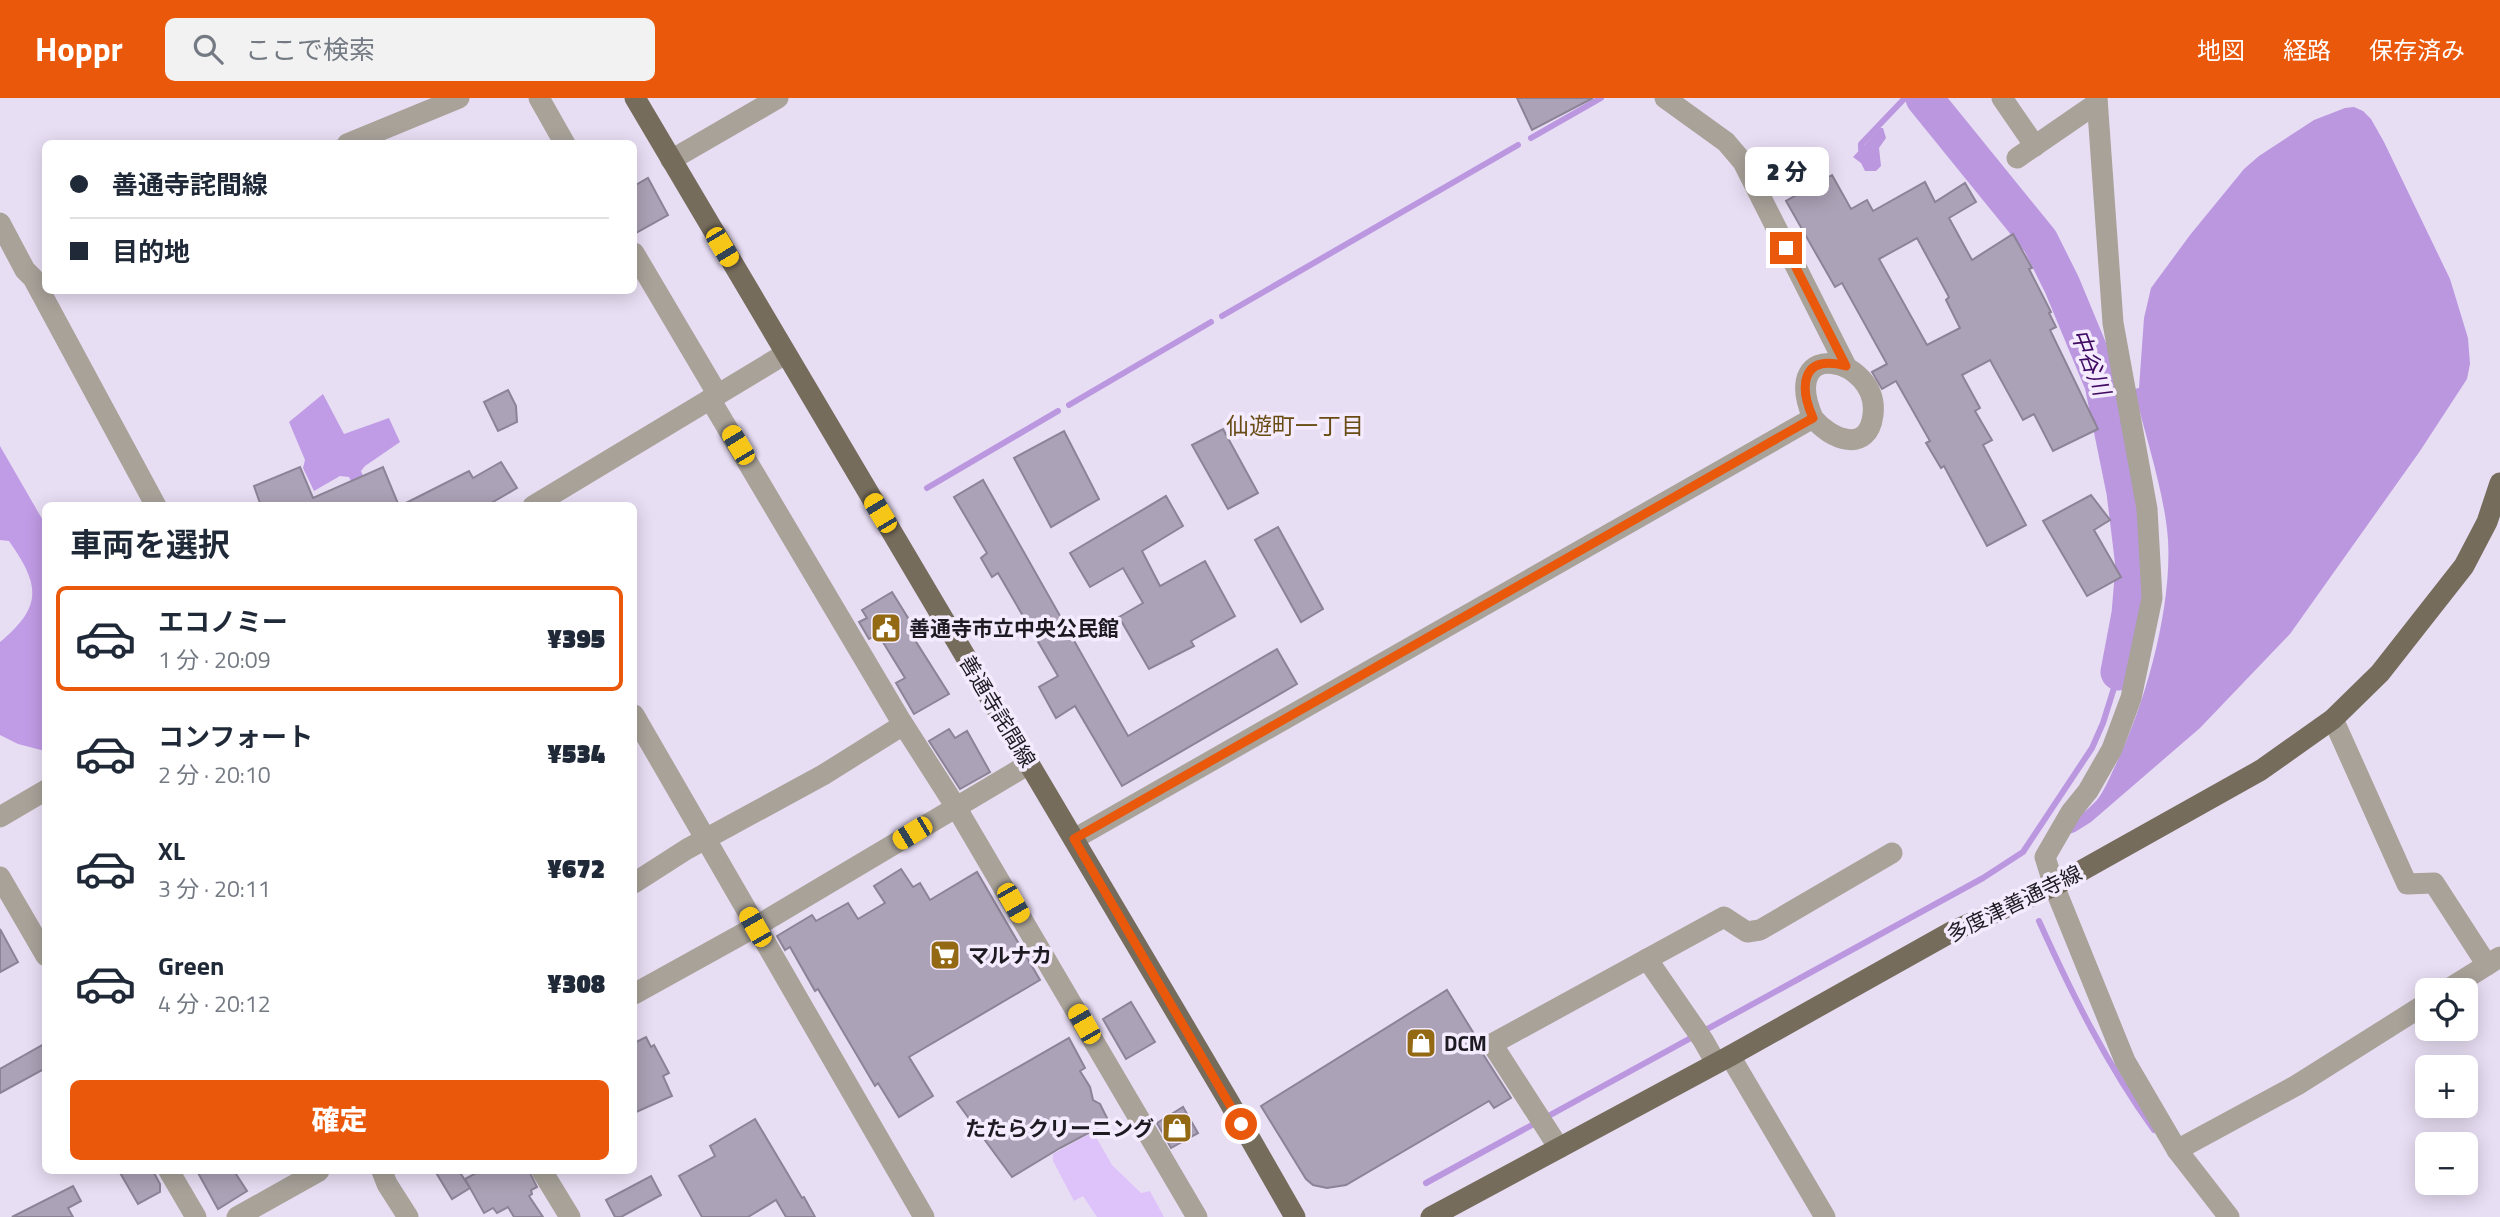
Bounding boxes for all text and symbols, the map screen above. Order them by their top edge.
search box [165,18,655,81]
text: Hoppr [35,24,123,74]
icon: search [189,30,227,68]
text: ここで検索 [245,30,375,69]
text: 地図 [2197,32,2245,68]
text: 経路 [2283,32,2331,68]
text: 保存済み [2369,32,2465,68]
callout: 2 分 [1744,146,1828,195]
text: 2 分 [1767,154,1807,189]
text: 善通寺詫間線 [112,165,268,204]
car [703,224,742,270]
text: 目的地 [112,232,190,271]
route end [1770,232,1802,264]
water label: 中谷川 [2062,324,2121,403]
district label: 仙遊町一丁目 [1226,408,1364,443]
car [719,422,758,468]
car [861,490,900,536]
text: 車両を選択 [70,520,230,568]
text: エコノミー [158,602,288,641]
icon: car [74,607,137,670]
public building icon: 善通寺市立中央公民館 [869,611,903,645]
place label: 善通寺市立中央公民館 [909,612,1119,644]
text: ¥395 [547,619,605,658]
text: 1 分 · 20:09 [158,642,271,677]
street label: 善通寺詫間線 [952,649,1044,773]
text: コンフォート [158,717,313,756]
icon: car [74,722,137,785]
text: ¥534 [547,734,605,773]
text: 2 分 · 20:10 [158,757,271,792]
car [889,813,936,853]
text: XL [158,831,185,870]
icon: car [74,837,137,900]
text: ¥672 [547,849,605,888]
street label: 多度津善通寺線 [1941,856,2087,950]
text: 3 分 · 20:11 [158,871,271,906]
car [994,880,1033,926]
car [736,904,775,950]
supermarket icon: マルナカ [928,938,962,972]
place label: マルナカ [968,939,1052,971]
text: Green [158,946,224,985]
icon: car [74,952,137,1015]
text: ¥308 [547,964,605,1003]
map controls [2415,978,2478,1195]
button: locate [2415,978,2478,1041]
text: 4 分 · 20:12 [158,986,271,1021]
car [1065,1001,1104,1047]
shop icon: DCM [1404,1026,1438,1060]
place label: DCM [1444,1027,1487,1059]
button: + [2415,1055,2478,1118]
button: 確定 [70,1080,609,1160]
route start [1225,1108,1257,1140]
shop icon: たたらクリーニング [1160,1111,1194,1145]
place label: たたらクリーニング [965,1112,1154,1144]
button: − [2415,1132,2478,1195]

